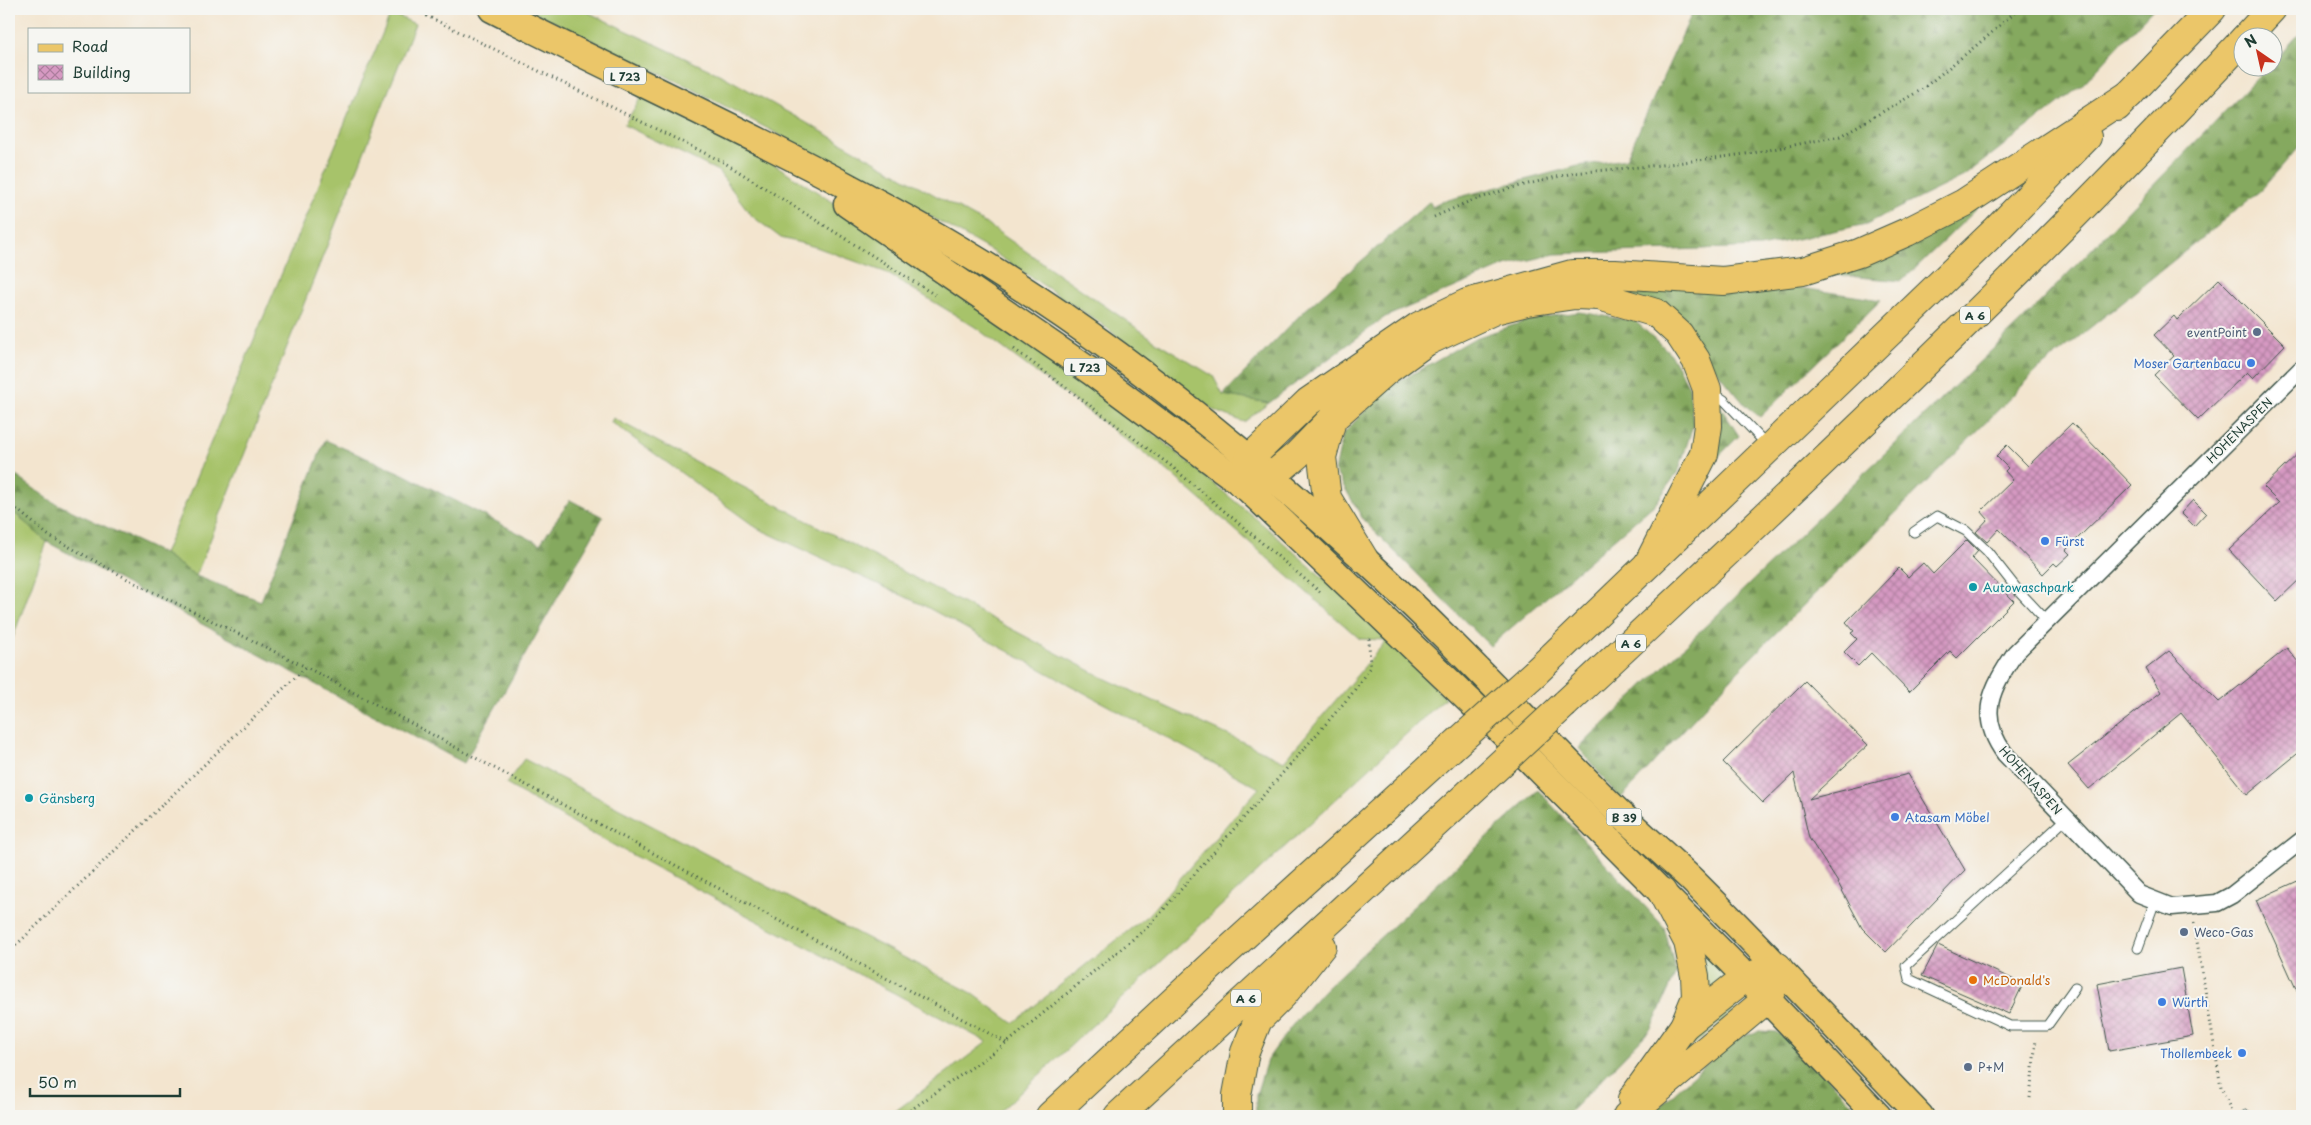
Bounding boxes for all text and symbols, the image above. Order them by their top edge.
legend [28,28,190,92]
north arrow [2234,28,2284,78]
text: N [2240,29,2261,53]
text: Road [72,34,108,57]
text: Building [72,60,131,83]
road number: L 723 [604,68,646,84]
road number: A 6 [1960,306,1990,324]
place label: eventPoint [2187,323,2247,341]
marker: eventPoint [2251,326,2263,338]
place label: Moser Gartenbacu [2134,354,2241,372]
marker: Moser Gartenbacu [2245,357,2257,369]
road number: L 723 [1064,358,1106,376]
street label: HOHENASPEN [2202,393,2276,467]
place label: Fürst [2055,532,2085,550]
marker: Fürst [2039,535,2051,547]
place label: Autowaschpark [1983,578,2074,596]
marker: Autowaschpark [1967,581,1979,593]
road number: A 6 [1616,634,1646,651]
street label: HOHENASPEN [1995,742,2067,818]
place label: Gänsberg [39,789,95,807]
marker: Gänsberg [23,792,35,804]
place label: Atasam Möbel [1905,808,1989,826]
road number: B 39 [1606,809,1642,826]
marker: Atasam Möbel [1889,811,1901,823]
place label: Weco-Gas [2194,923,2254,941]
marker: Weco-Gas [2178,926,2190,938]
place label: McDonald's [1983,971,2051,989]
marker: McDonald's [1967,974,1979,986]
road number: A 6 [1231,990,1261,1006]
place label: Würth [2172,993,2208,1011]
marker: Würth [2156,996,2168,1008]
place label: Thollembeek [2160,1044,2232,1062]
marker: Thollembeek [2236,1047,2248,1059]
place label: P+M [1978,1058,2004,1076]
marker: P+M [1962,1061,1974,1073]
scale bar [30,1065,180,1097]
text: 50 m [38,1070,77,1093]

